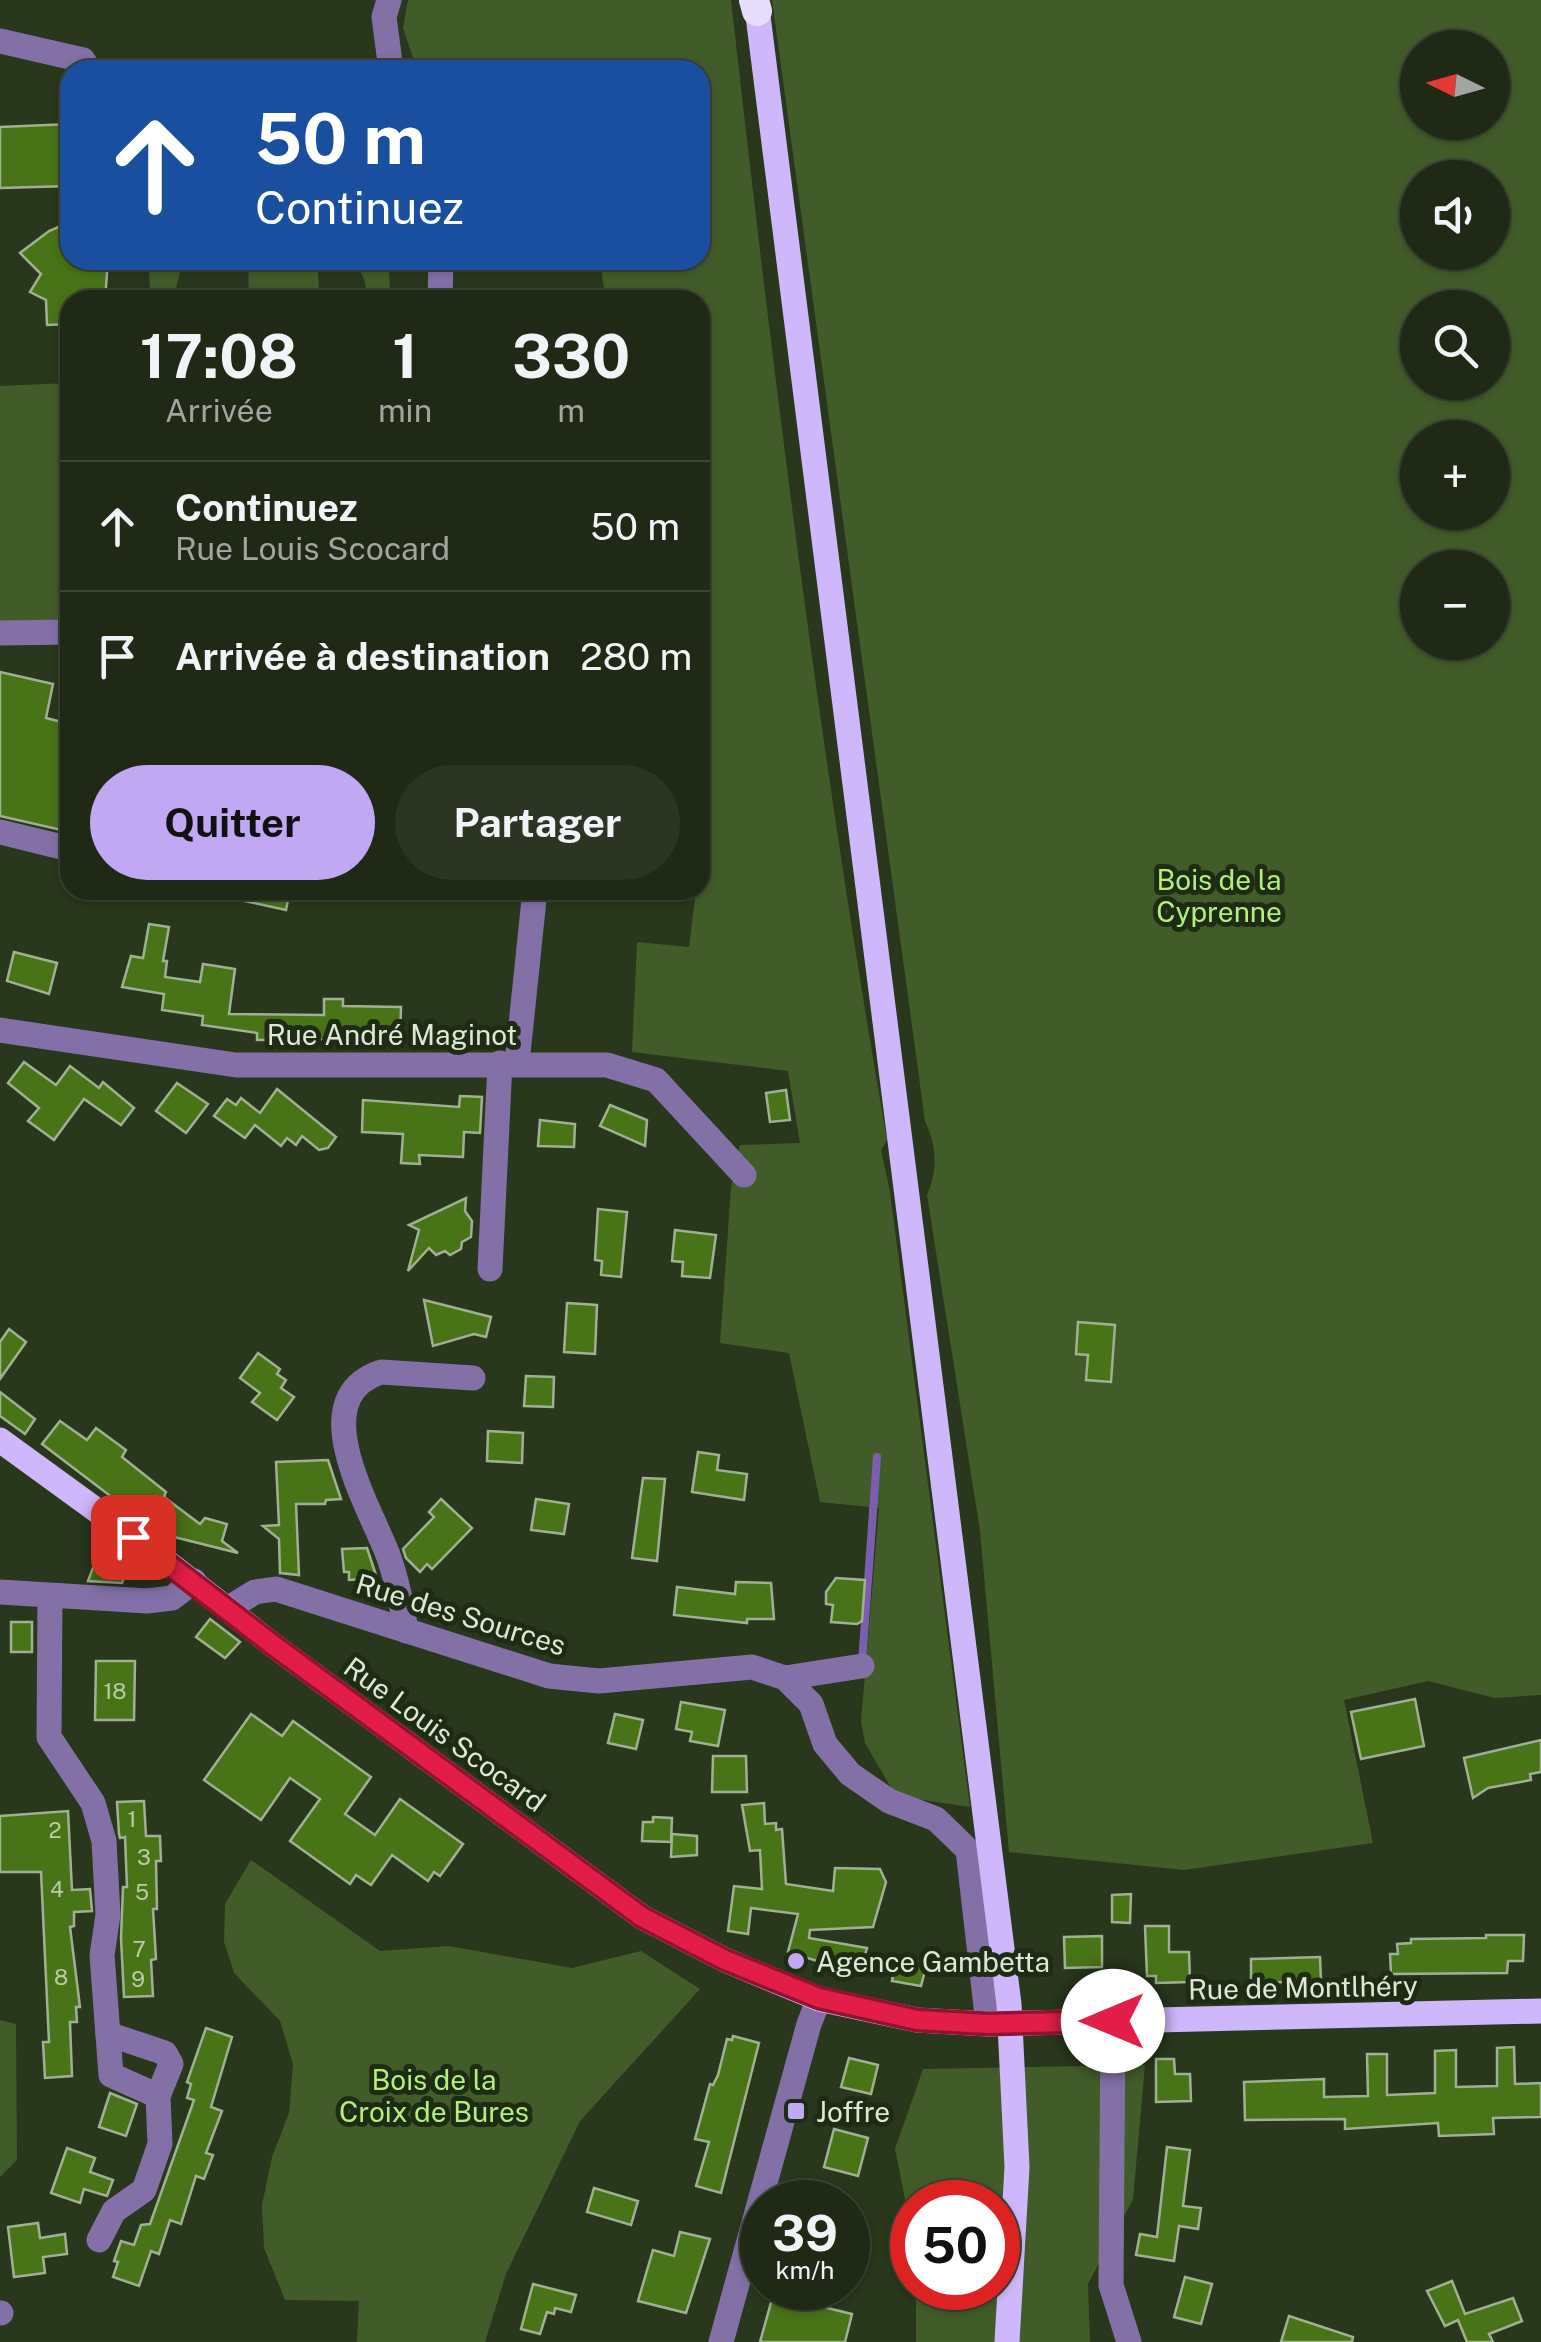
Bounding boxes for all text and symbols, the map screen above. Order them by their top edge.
north arrow [1400,30,1510,140]
map controls [1400,30,1510,660]
text: 50 m [255,97,426,180]
icon: ahead [90,100,220,230]
button: sound [1400,160,1510,270]
text: Continuez [255,181,464,234]
button: search [1400,290,1510,400]
text: 17:08 [140,321,298,392]
text: 1 [392,321,418,392]
text: 330 [512,321,630,392]
text: Arrivée [165,392,273,429]
text: min [378,392,432,429]
text: m [557,392,585,429]
button: + [1400,420,1510,530]
text: Continuez [175,485,358,530]
icon: ahead [90,499,145,554]
text: 50 m [590,504,680,549]
text: Rue Louis Scocard [175,530,450,567]
button: − [1400,550,1510,660]
icon: arrive [90,629,145,684]
text: Arrivée à destination [175,634,550,679]
text: 280 m [580,634,692,679]
button: Quitter [90,765,375,880]
button: Partager [395,765,680,880]
park label: Bois de la Cyprenne [1156,863,1282,928]
street label: Rue André Maginot [267,1018,517,1051]
pin [91,1495,176,1580]
icon: arrive [106,1510,161,1565]
street label: Rue des Sources [352,1566,570,1662]
street label: Rue Louis Scocard [338,1650,552,1818]
house number: 18 [103,1678,127,1704]
house number: 1 [128,1806,136,1832]
house number: 2 [48,1817,62,1843]
house number: 3 [137,1844,151,1870]
house number: 4 [50,1876,64,1902]
house number: 5 [135,1879,149,1905]
house number: 7 [132,1936,146,1962]
place label: Agence Gambetta [816,1945,1050,1978]
marker: Agence Gambetta [785,1950,807,1972]
house number: 8 [54,1964,68,1990]
house number: 9 [131,1966,145,1992]
street label: Rue de Montlhéry [1188,1968,1418,2006]
position arrow [1061,1969,1165,2073]
park label: Bois de la Croix de Bures [339,2063,529,2128]
place label: Joffre [816,2095,890,2128]
marker: Joffre [785,2100,807,2122]
speed limit sign: 50 [890,2180,1020,2310]
text: 39 [772,2203,838,2262]
text: km/h [776,2255,834,2285]

